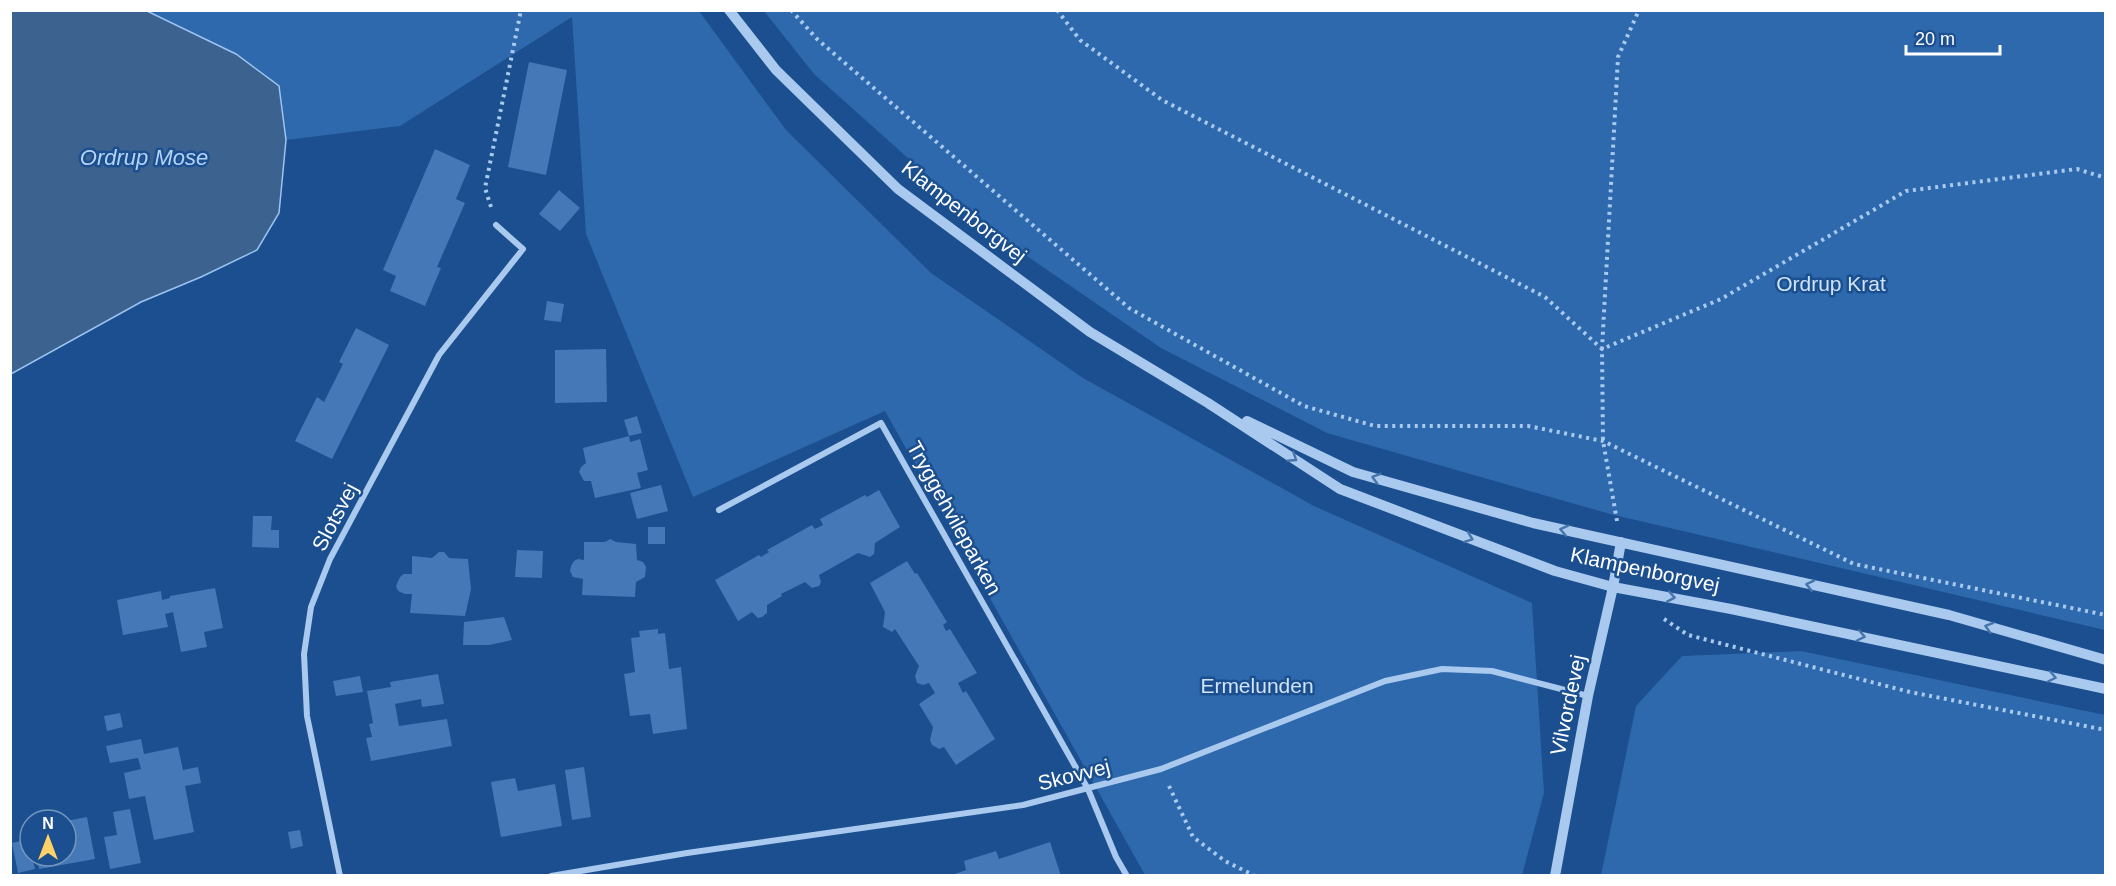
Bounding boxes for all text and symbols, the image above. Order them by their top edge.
scale bar [1906,18,2000,56]
text: 20 m [1915,29,1955,49]
water label: Ordrup Mose [80,145,208,170]
street label: Klampenborgvej [897,156,1031,267]
park label: Ordrup Krat [1776,272,1886,295]
street label: Tryggehvileparken [903,437,1006,599]
one-way arrow [1286,451,1297,462]
one-way arrow [1371,473,1381,485]
street label: Slotsvej [307,479,362,555]
one-way arrow [1559,524,1569,537]
one-way arrow [1463,531,1474,543]
street label: Klampenborgvej [1568,542,1722,597]
one-way arrow [1806,579,1816,592]
one-way arrow [1666,590,1675,602]
one-way arrow [1984,622,1995,634]
one-way arrow [1856,629,1866,642]
street label: Vilvordevej [1546,652,1589,757]
one-way arrow [2047,670,2057,683]
park label: Ermelunden [1200,674,1314,697]
street label: Skovvej [1035,754,1112,795]
north arrow [18,808,78,868]
text: N [42,815,54,832]

